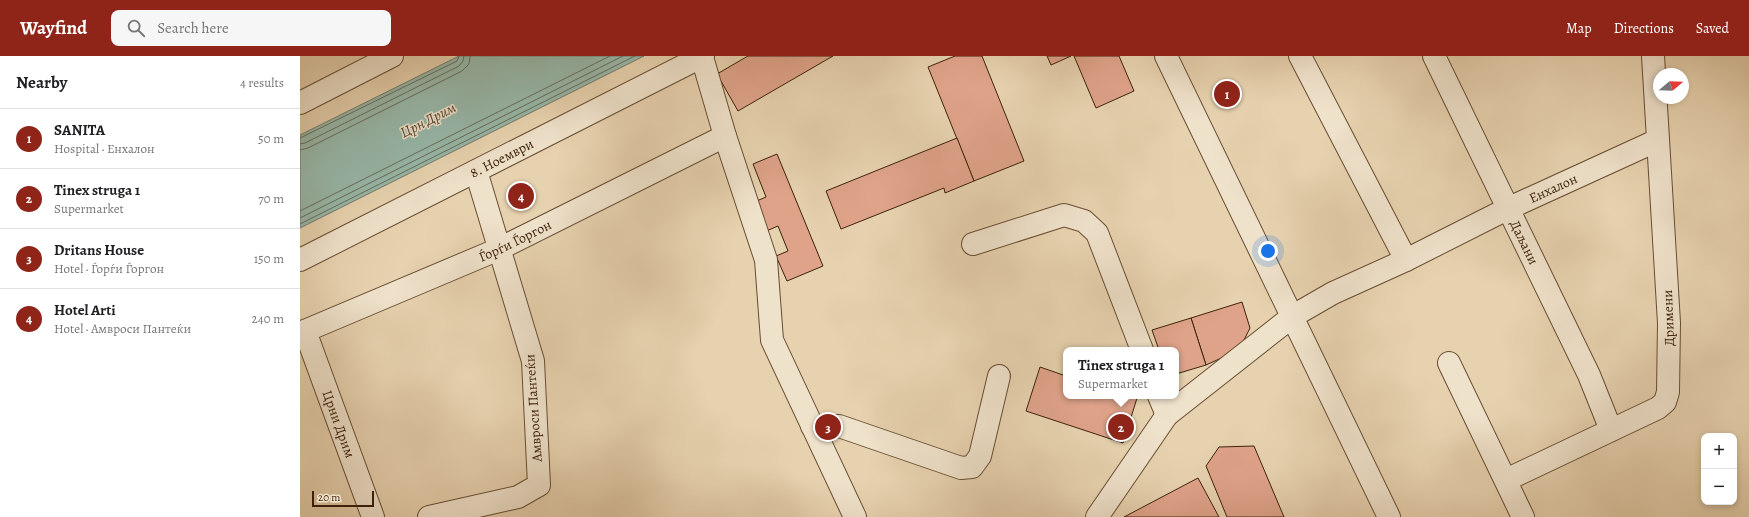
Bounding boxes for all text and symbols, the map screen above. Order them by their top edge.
search box [111,10,391,46]
text: Wayfind [20,15,87,41]
icon: search [125,17,147,39]
text: Search here [157,18,229,38]
text: Map [1566,19,1592,38]
text: Directions [1614,19,1674,38]
text: Saved [1696,19,1729,38]
north arrow [1653,68,1689,104]
text: Nearby [16,71,67,94]
text: 4 results [240,74,284,91]
pin: 1 [1214,79,1240,109]
water label: Црн Дрим [397,97,459,143]
text: SANITA [54,120,105,140]
text: 1 [27,130,31,147]
text: 50 m [258,130,284,147]
street label: 8. Ноември [467,134,537,182]
text: Hospital · Енхалон [54,140,155,157]
street label: Енхалон [1526,169,1581,208]
text: Tinex struga 1 [54,180,140,200]
pin: 4 [508,181,534,211]
text: 2 [26,190,32,207]
text: 70 m [258,190,284,207]
text: Supermarket [54,200,124,217]
street label: Ѓорѓи Ѓоргон [476,215,555,267]
street label: Даљани [1505,217,1543,268]
text: Dritans House [54,240,144,260]
your location [1258,241,1278,261]
text: 3 [26,250,32,267]
text: 150 m [254,250,284,267]
text: Hotel · Ѓорѓи Ѓоргон [54,260,164,277]
street label: Дримени [1658,289,1679,347]
text: Hotel Arti [54,300,116,320]
text: 4 [26,310,32,327]
text: 240 m [252,310,284,327]
text: Hotel · Амвроси Пантеќи [54,320,191,337]
popup [1063,347,1179,399]
street label: Амвроси Пантеќи [520,354,547,463]
text: Tinex struga 1 [1078,355,1164,375]
text: Supermarket [1078,375,1148,392]
street label: Црни Дрим [318,388,360,460]
pin: 3 [815,412,841,442]
pin: 2 [1108,412,1134,442]
map controls [1701,433,1737,505]
button: + [1701,433,1737,469]
button: − [1701,469,1737,505]
scale bar [312,489,374,508]
text: 20 m [318,490,340,505]

